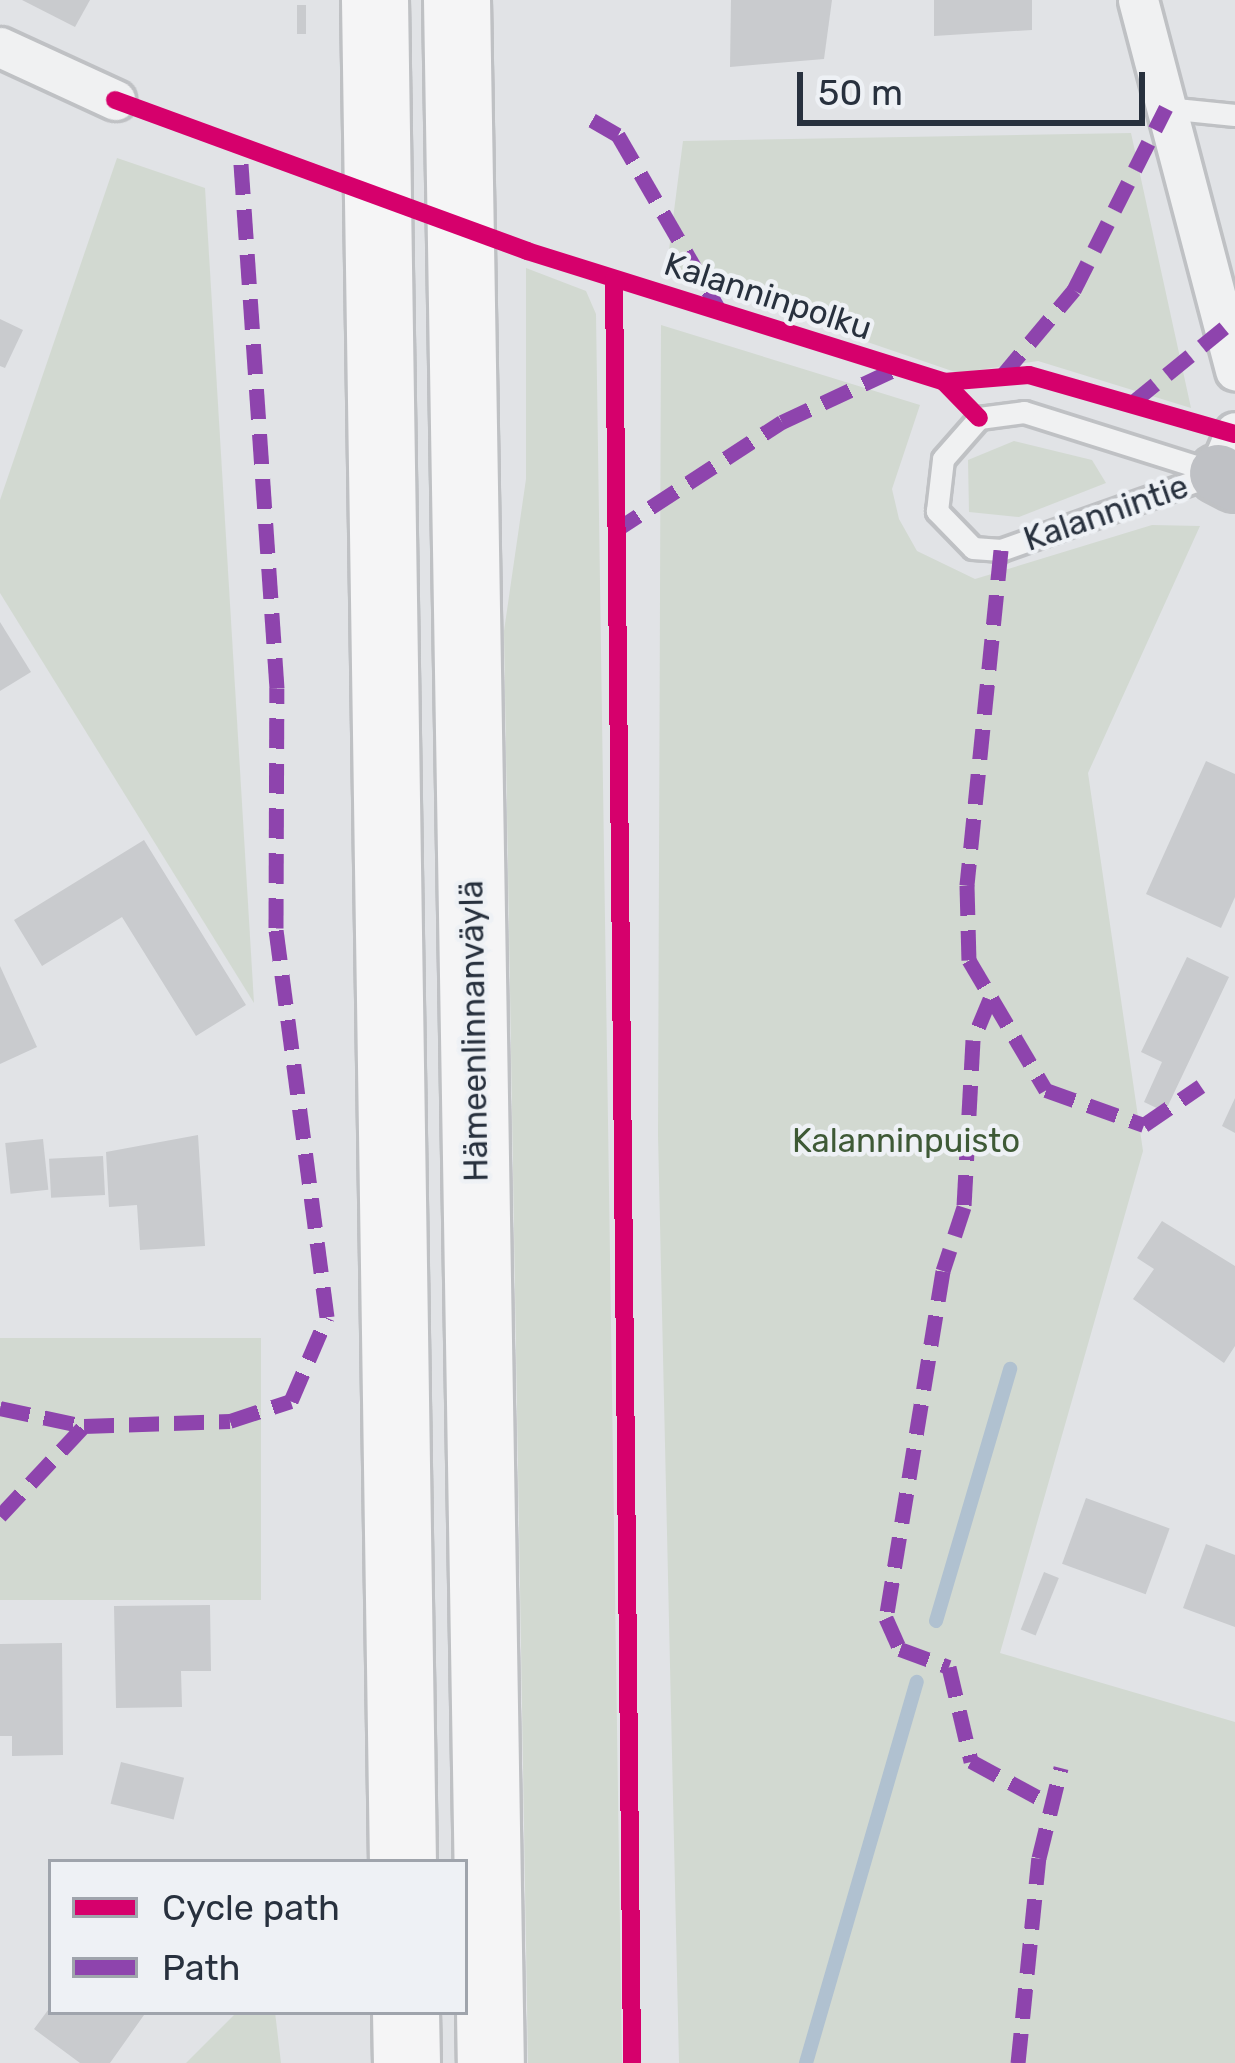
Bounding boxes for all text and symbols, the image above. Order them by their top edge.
scale bar [803,48,1151,122]
text: 50 m [818,71,903,114]
street label: Kalanninpolku [659,244,877,348]
street label: Kalannintie [1019,466,1193,560]
street label: Hämeenlinnanväylä [452,880,496,1182]
park label: Kalanninpuisto [792,1121,1020,1161]
legend [48,1859,468,2015]
text: Cycle path [162,1886,340,1929]
text: Path [162,1946,240,1989]

